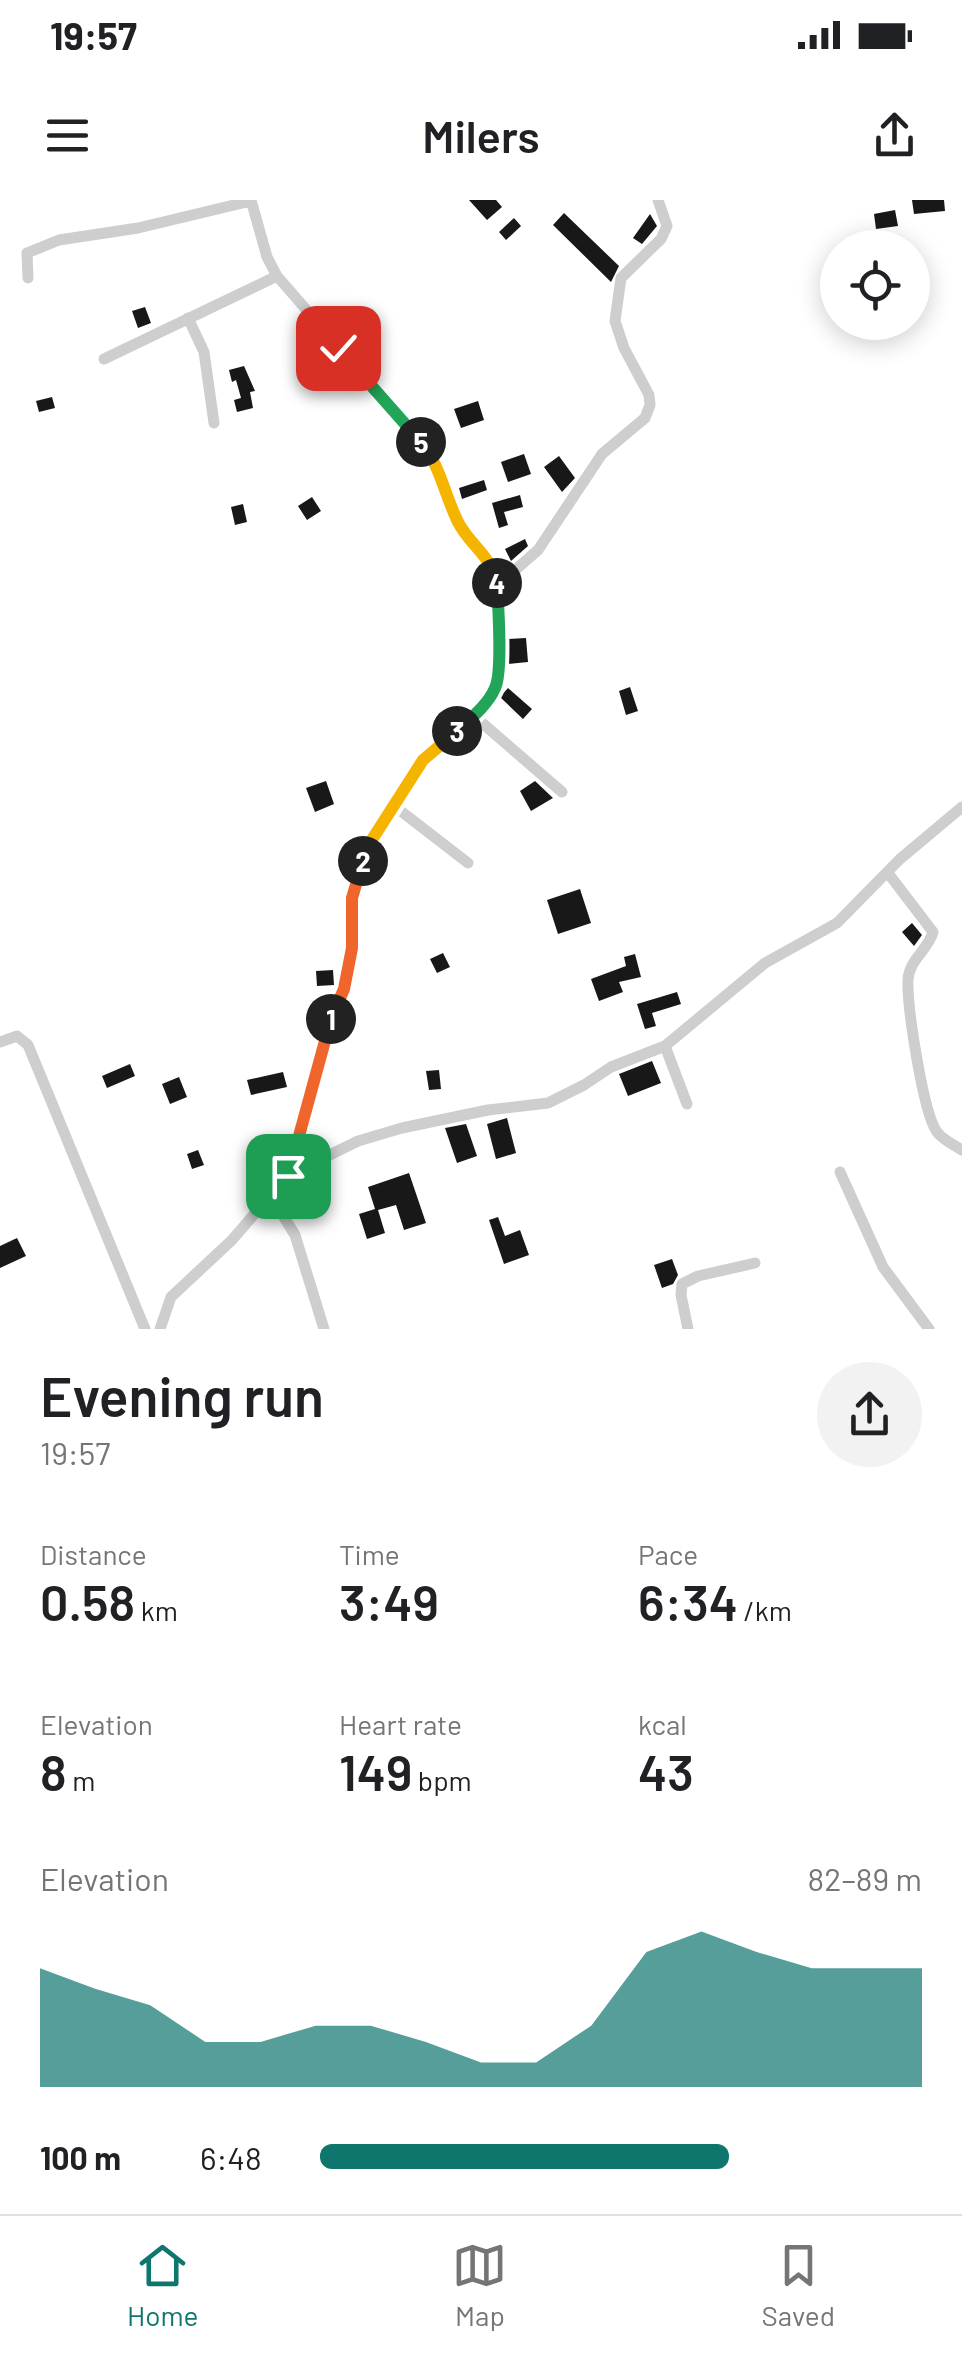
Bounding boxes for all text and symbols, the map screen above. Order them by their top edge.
text: 19:57 [50,12,137,58]
icon: menu [40,108,95,163]
text: Milers [422,108,540,162]
icon: share [867,108,922,163]
map controls [820,230,930,340]
button: locate [820,230,930,340]
pin [296,306,381,391]
icon: check [311,321,366,376]
pin: 5 [396,417,446,467]
text: 5 [413,425,429,459]
pin: 4 [472,558,522,608]
text: 4 [489,566,505,600]
pin: 3 [432,706,482,756]
text: 3 [449,714,465,748]
pin: 2 [338,836,388,886]
text: 2 [355,844,371,878]
pin: 1 [306,994,356,1044]
text: 1 [326,1002,336,1036]
pin [246,1134,331,1219]
icon: arrive [261,1149,316,1204]
text: Evening run [40,1362,324,1428]
button: share [817,1362,922,1467]
text: 19:57 [40,1433,110,1471]
text: Distance [40,1537,147,1571]
text: Time [339,1537,400,1571]
text: Pace [638,1537,698,1571]
text: 0.58 [40,1571,135,1631]
text: 3:49 [339,1571,439,1631]
text: 6:34 [638,1571,738,1631]
text: km [135,1593,178,1627]
text: /km [738,1593,792,1627]
text: Elevation [40,1707,153,1741]
text: Heart rate [339,1707,462,1741]
text: kcal [638,1707,687,1741]
text: 8 [40,1741,67,1801]
text: 149 [339,1741,412,1801]
text: 43 [638,1741,694,1801]
text: m [67,1763,95,1797]
text: bpm [412,1763,472,1797]
text: Elevation [40,1859,169,1897]
text: 82–89 m [808,1859,922,1897]
text: 100 m [40,2138,121,2176]
text: 6:48 [200,2138,262,2176]
tab: Home [127,2238,198,2332]
tab: Map [452,2238,507,2332]
tab: Saved [762,2238,835,2332]

